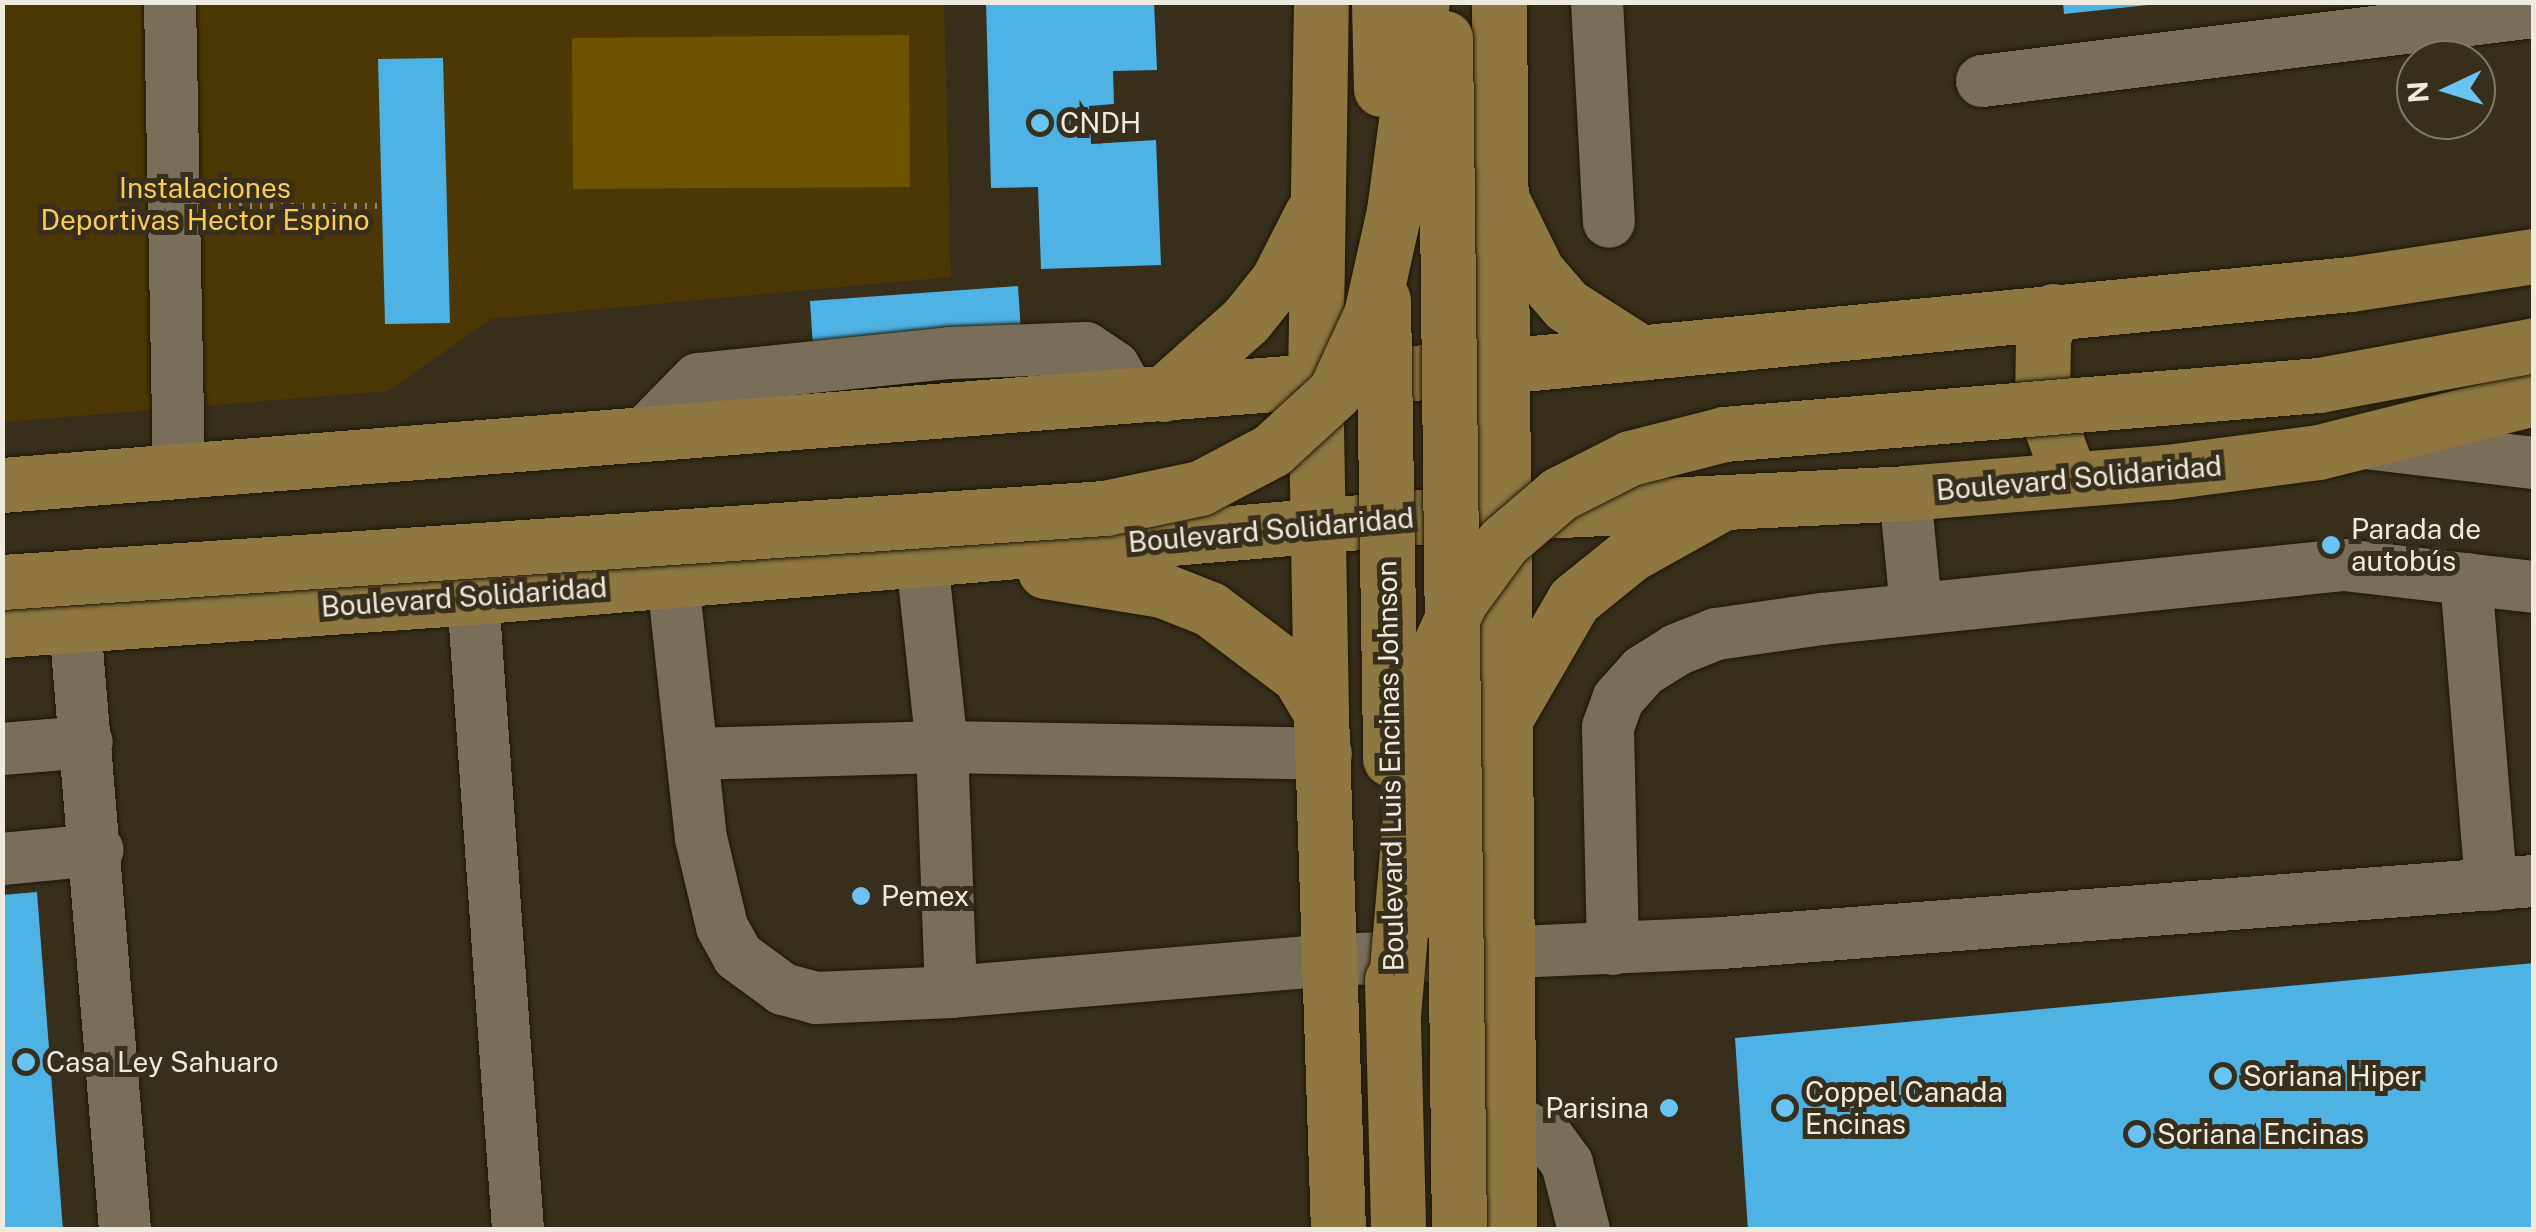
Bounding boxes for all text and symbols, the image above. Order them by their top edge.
north arrow [2396,40,2496,140]
text: N [2400,80,2435,104]
place label: CNDH [1060,106,1141,140]
marker: CNDH [1029,112,1051,134]
park label: Instalaciones Deportivas Hector Espino [40,171,370,237]
street label: Boulevard Solidaridad [1935,449,2223,507]
street label: Boulevard Solidaridad [1127,501,1415,559]
place label: Parada de autobús [2351,512,2482,578]
marker: Parada de autobús [2320,534,2342,556]
street label: Boulevard Luis Encinas Johnson [1370,560,1410,972]
street label: Boulevard Solidaridad [320,570,608,624]
place label: Pemex [881,879,969,913]
marker: Pemex [850,885,872,907]
place label: Casa Ley Sahuaro [46,1045,279,1079]
marker: Casa Ley Sahuaro [15,1051,37,1073]
place label: Soriana Hiper [2243,1059,2421,1093]
marker: Soriana Hiper [2212,1065,2234,1087]
place label: Coppel Canada Encinas [1805,1075,2003,1141]
place label: Parisina [1545,1091,1649,1125]
marker: Parisina [1658,1097,1680,1119]
marker: Coppel Canada Encinas [1774,1097,1796,1119]
place label: Soriana Encinas [2157,1117,2364,1151]
marker: Soriana Encinas [2126,1123,2148,1145]

